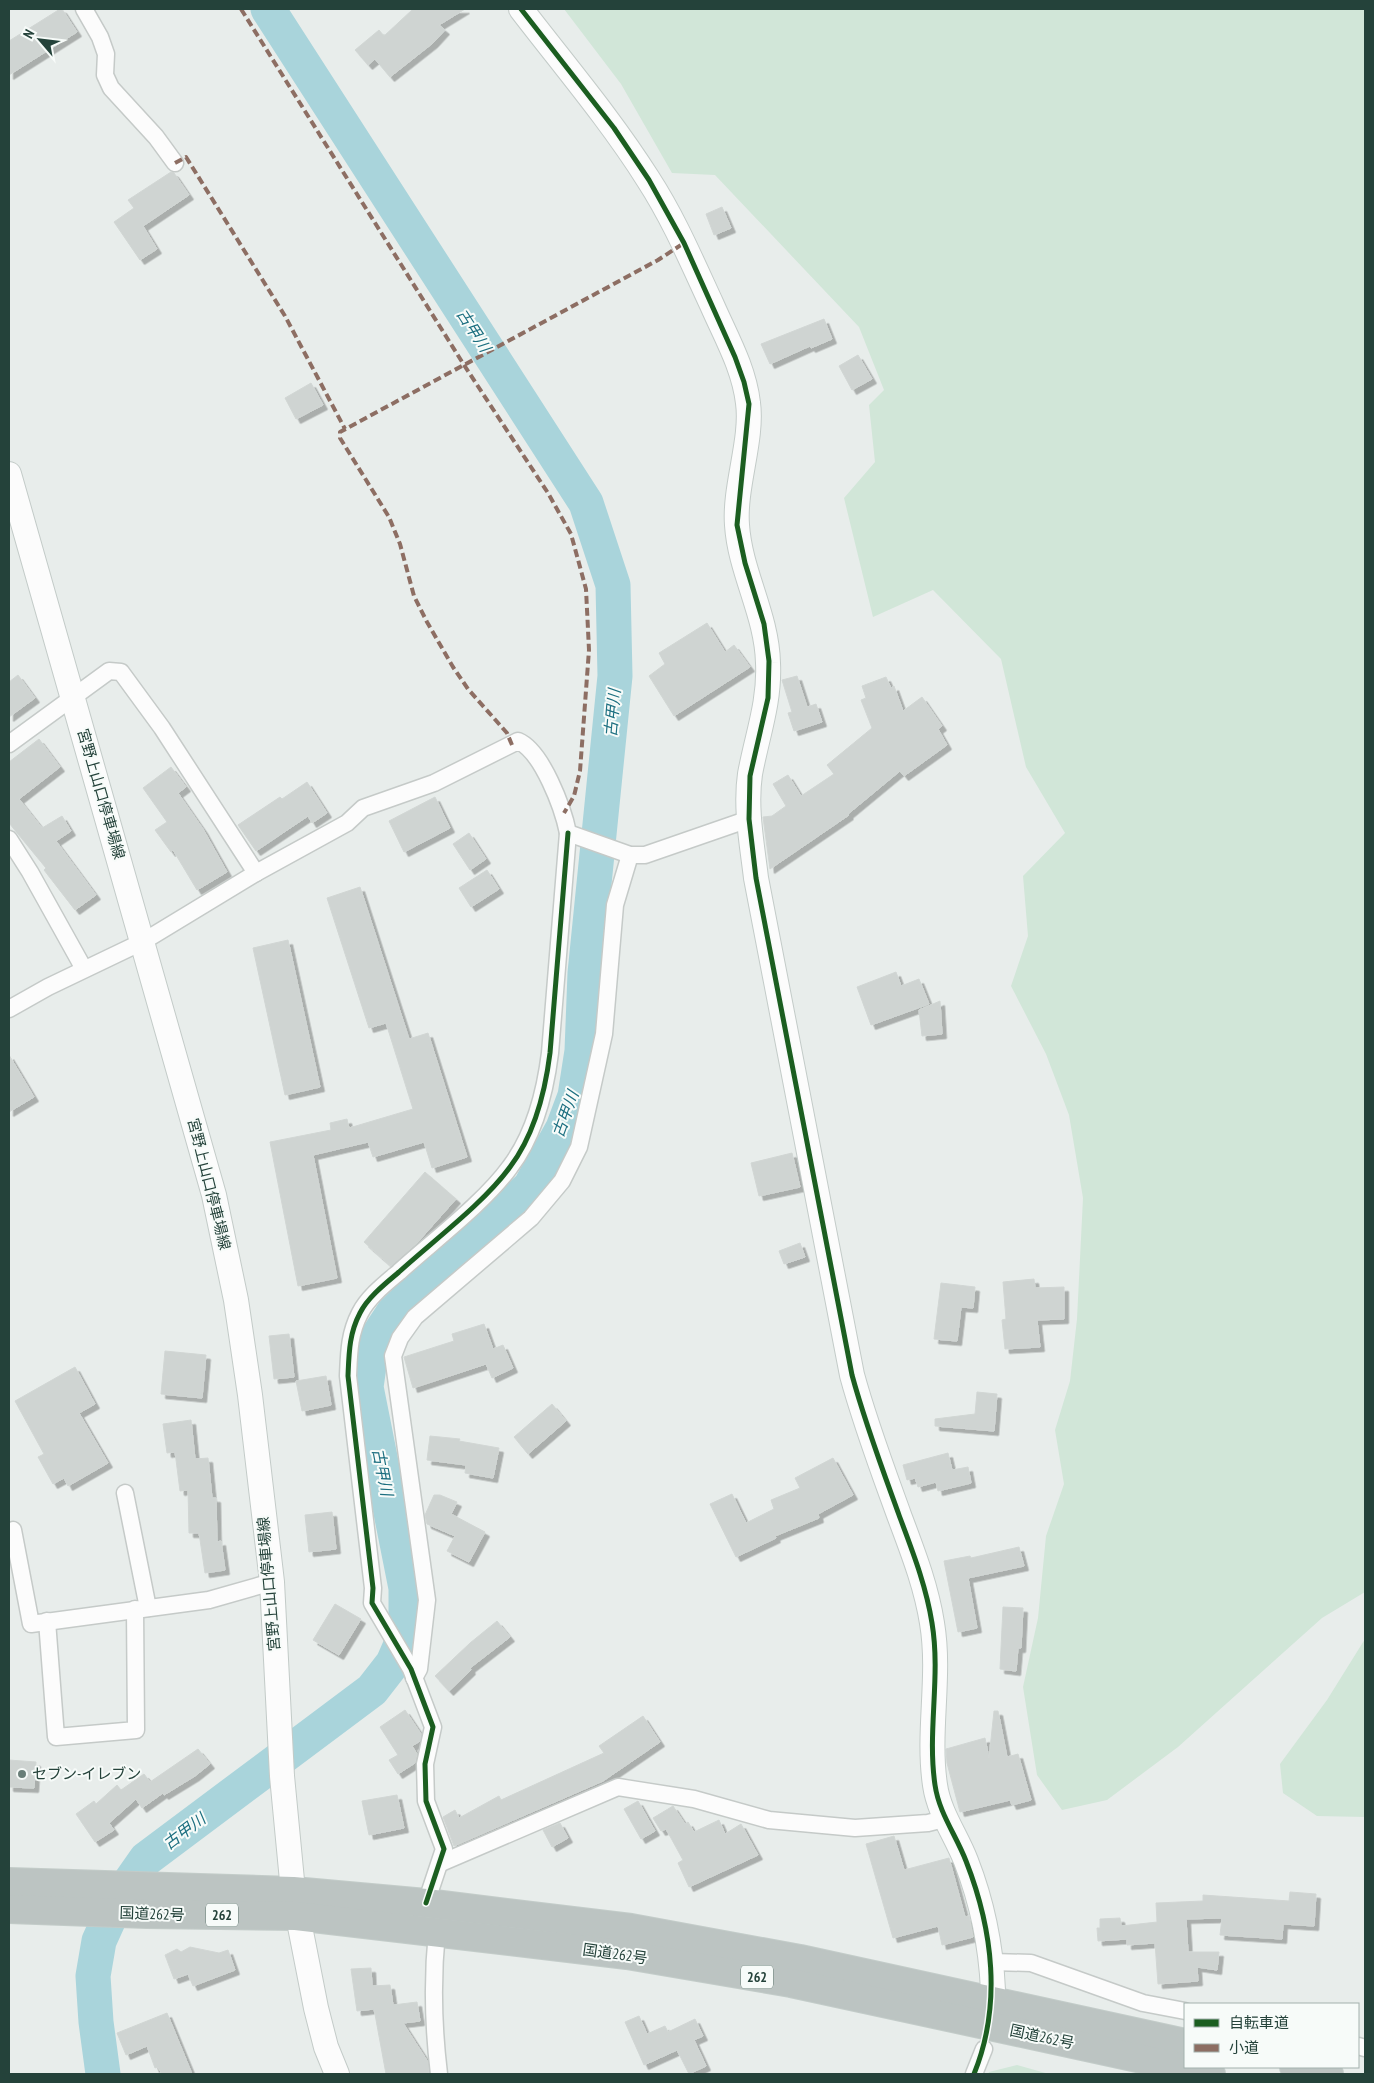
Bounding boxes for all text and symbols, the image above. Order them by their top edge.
north arrow [15,15,65,65]
text: N [19,26,38,41]
water label: 古甲川 [453,304,497,357]
water label: 古甲川 [600,686,624,738]
street label: 宮野上山口停車場線 [74,726,129,861]
water label: 古甲川 [547,1086,583,1140]
street label: 宮野上山口停車場線 [184,1116,235,1252]
water label: 古甲川 [369,1447,398,1499]
street label: 宮野上山口停車場線 [253,1516,284,1652]
place label: セブン-イレブン [32,1764,141,1783]
marker: セブン-イレブン [16,1768,28,1780]
water label: 古甲川 [159,1807,211,1853]
street label: 国道262号 [119,1903,185,1924]
road number: 262 [206,1904,238,1926]
street label: 国道262号 [581,1940,649,1967]
road number: 262 [741,1965,773,1988]
legend [1184,2003,1359,2068]
text: 自転車道 [1229,2013,1289,2032]
street label: 国道262号 [1008,2020,1076,2053]
text: 小道 [1229,2038,1259,2057]

